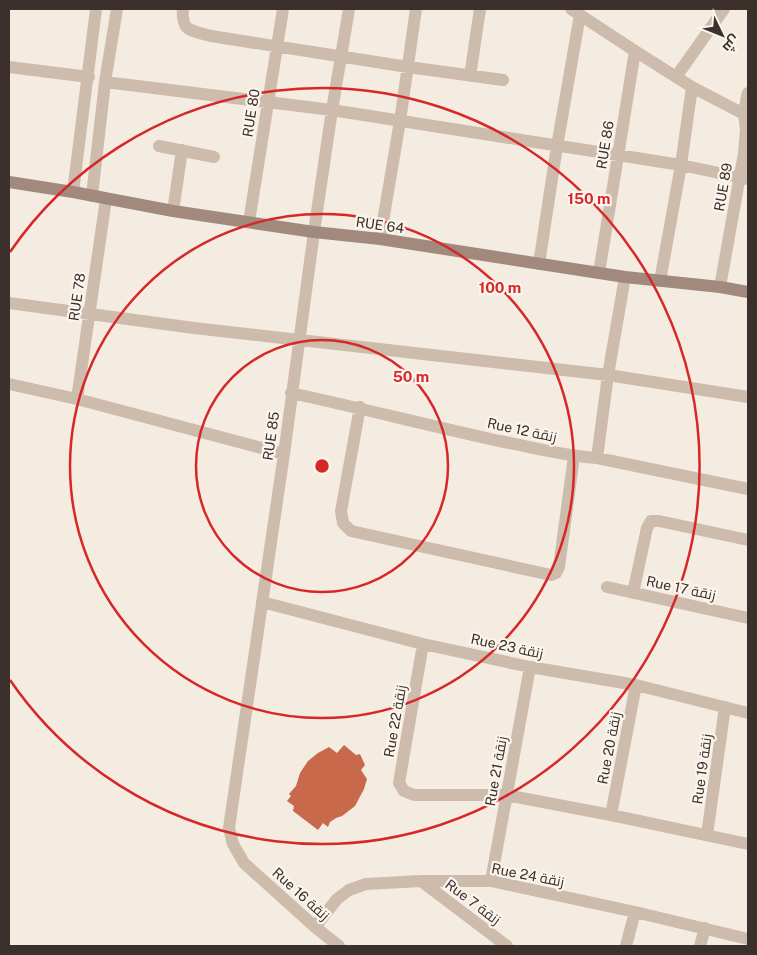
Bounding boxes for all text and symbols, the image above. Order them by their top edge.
north arrow [697,10,747,60]
text: ش [719,31,743,56]
street label: RUE 80 [239,88,263,138]
street label: RUE 86 [593,119,617,170]
street label: RUE 89 [711,161,735,212]
text: 150 m [567,190,611,207]
street label: RUE 64 [355,214,405,236]
street label: RUE 78 [66,272,88,322]
text: 100 m [479,279,521,296]
text: 50 m [393,368,429,385]
street label: RUE 85 [260,411,282,461]
street label: Rue 12 زنقة [486,415,558,445]
centre of rings [313,457,331,475]
street label: Rue 17 زنقة [645,573,717,603]
street label: Rue 23 زنقة [469,631,545,661]
street label: Rue 22 زنقة [381,684,409,758]
street label: Rue 20 زنقة [594,710,624,786]
street label: Rue 19 زنقة [689,733,715,805]
street label: Rue 21 زنقة [482,735,510,807]
street label: Rue 24 زنقة [490,860,566,890]
street label: Rue 16 زنقة [269,864,333,924]
street label: Rue 7 زنقة [442,876,504,928]

